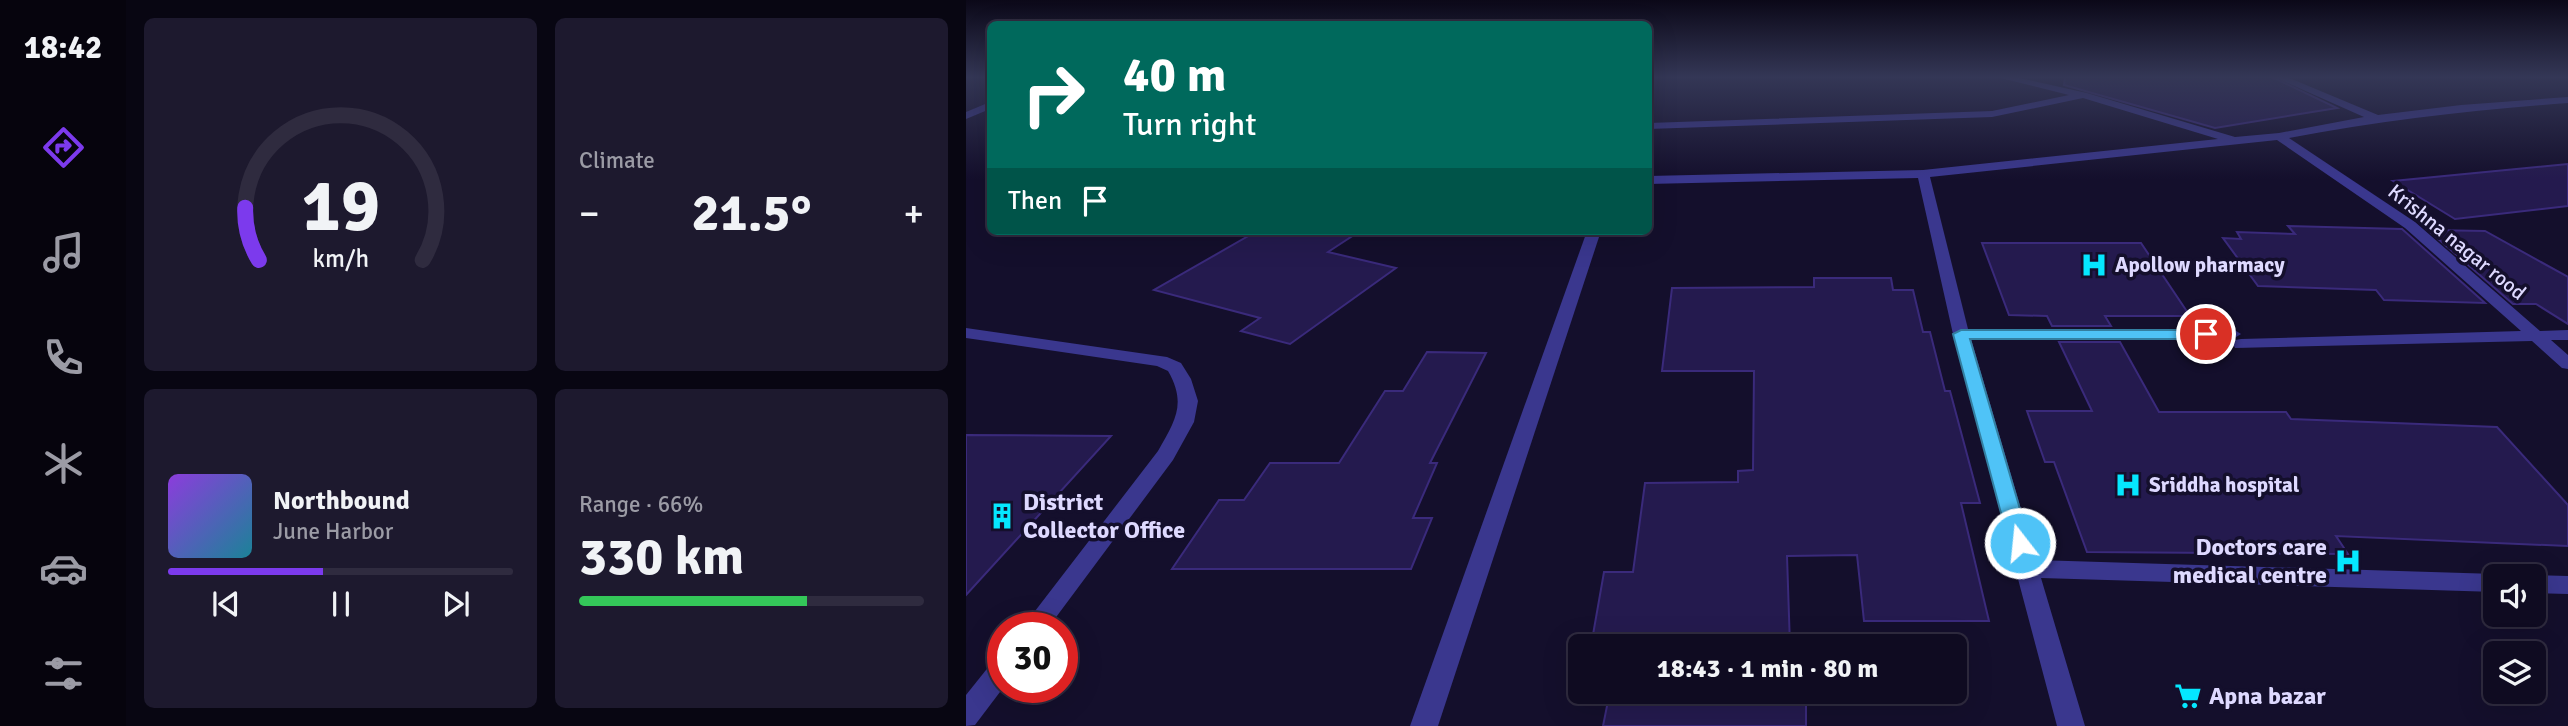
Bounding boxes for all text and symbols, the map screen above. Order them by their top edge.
text: 18:42 [24,28,102,67]
text: 40 m [1123,45,1226,105]
icon: right [1008,49,1099,140]
text: Turn right [1123,105,1256,144]
icon: directions [39,123,88,172]
text: Climate [579,146,655,175]
text: 19 [301,163,380,252]
street label: Krishna nagar rood [2383,178,2531,306]
text: 21.5° [692,181,811,245]
icon: arrive [1076,182,1114,220]
text: Then [1008,185,1062,217]
text: − [579,190,600,237]
text: + [903,190,924,237]
icon: music [39,228,88,277]
text: km/h [312,243,369,274]
hospital icon: Apollow pharmacy [2079,250,2109,280]
place label: Apollow pharmacy [2115,252,2285,278]
pin [2176,304,2236,364]
icon: arrive [2187,315,2225,353]
icon: phone [39,333,88,382]
icon: climate [39,439,88,488]
hospital icon: Sriddha hospital [2113,470,2143,500]
place label: Sriddha hospital [2149,472,2300,498]
text: Northbound [273,485,410,517]
place label: District Collector Office [1023,487,1185,545]
text: Range · 66% [579,490,703,519]
building icon: District Collector Office [987,501,1017,531]
position arrow [1983,506,2057,580]
text: June Harbor [273,517,393,546]
text: 330 km [579,525,744,589]
place label: Doctors care medical centre [2173,532,2327,590]
icon: car [39,544,88,593]
hospital icon: Doctors care medical centre [2333,546,2363,576]
map controls [2483,564,2546,704]
button: sound [2483,564,2546,627]
icon: previous [207,585,245,623]
icon: pause [322,585,360,623]
icon: next [437,585,475,623]
speed limit sign: 30 [987,612,1078,703]
button: layers [2483,641,2546,704]
icon: filters [39,649,88,698]
text: 18:43 · 1 min · 80 m [1657,653,1878,685]
supermarket icon: Apna bazar [2173,681,2203,711]
place label: Apna bazar [2209,681,2326,711]

